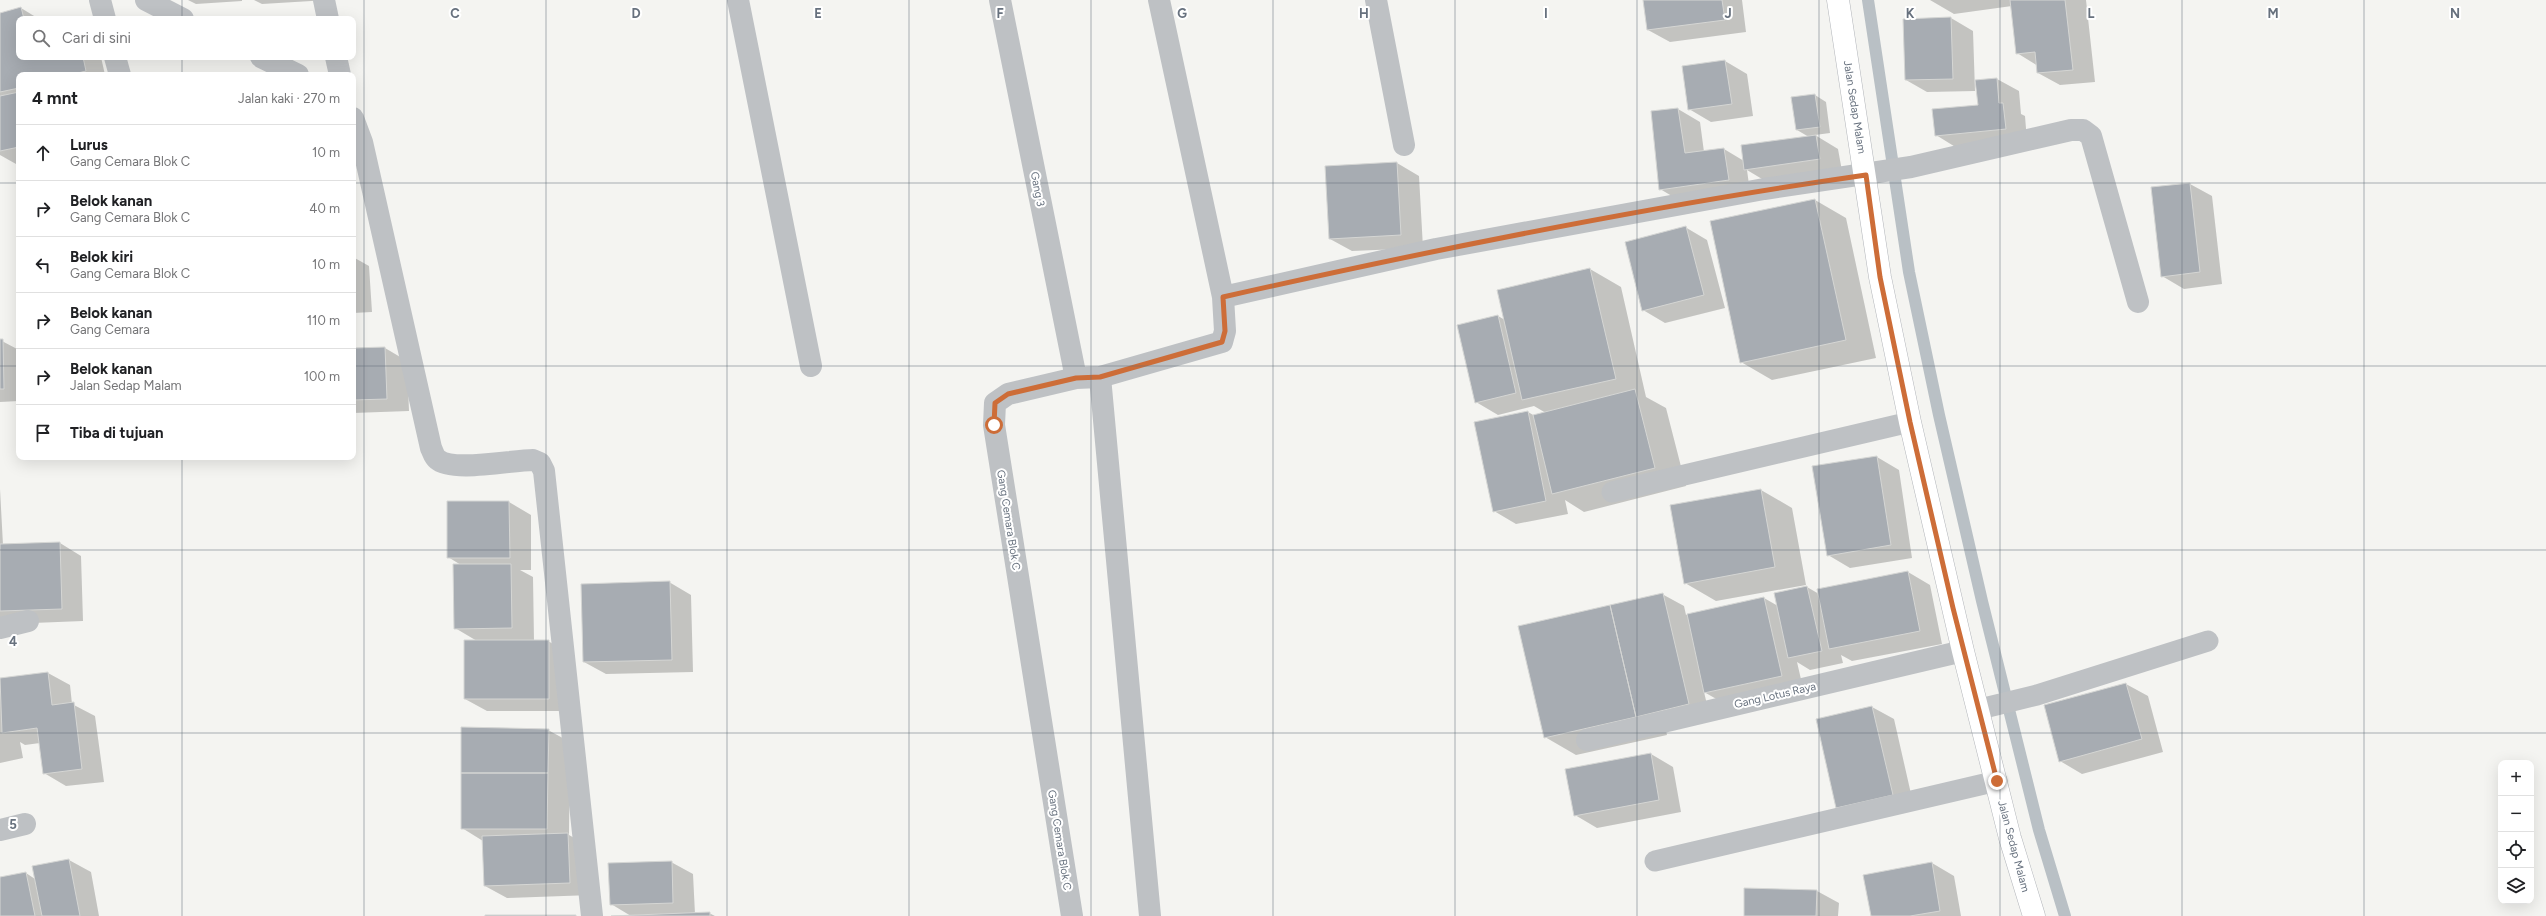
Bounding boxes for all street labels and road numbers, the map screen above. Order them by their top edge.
street label: Jalan Sedap Malam [1841,59,1868,155]
street label: Gang 3 [1028,171,1047,208]
street label: Gang Cemara Blok C [994,469,1023,571]
street label: Gang Lotus Raya [1733,680,1817,711]
street label: Gang Cemara Blok C [1045,789,1074,891]
street label: Jalan Sedap Malam [1995,799,2032,893]

